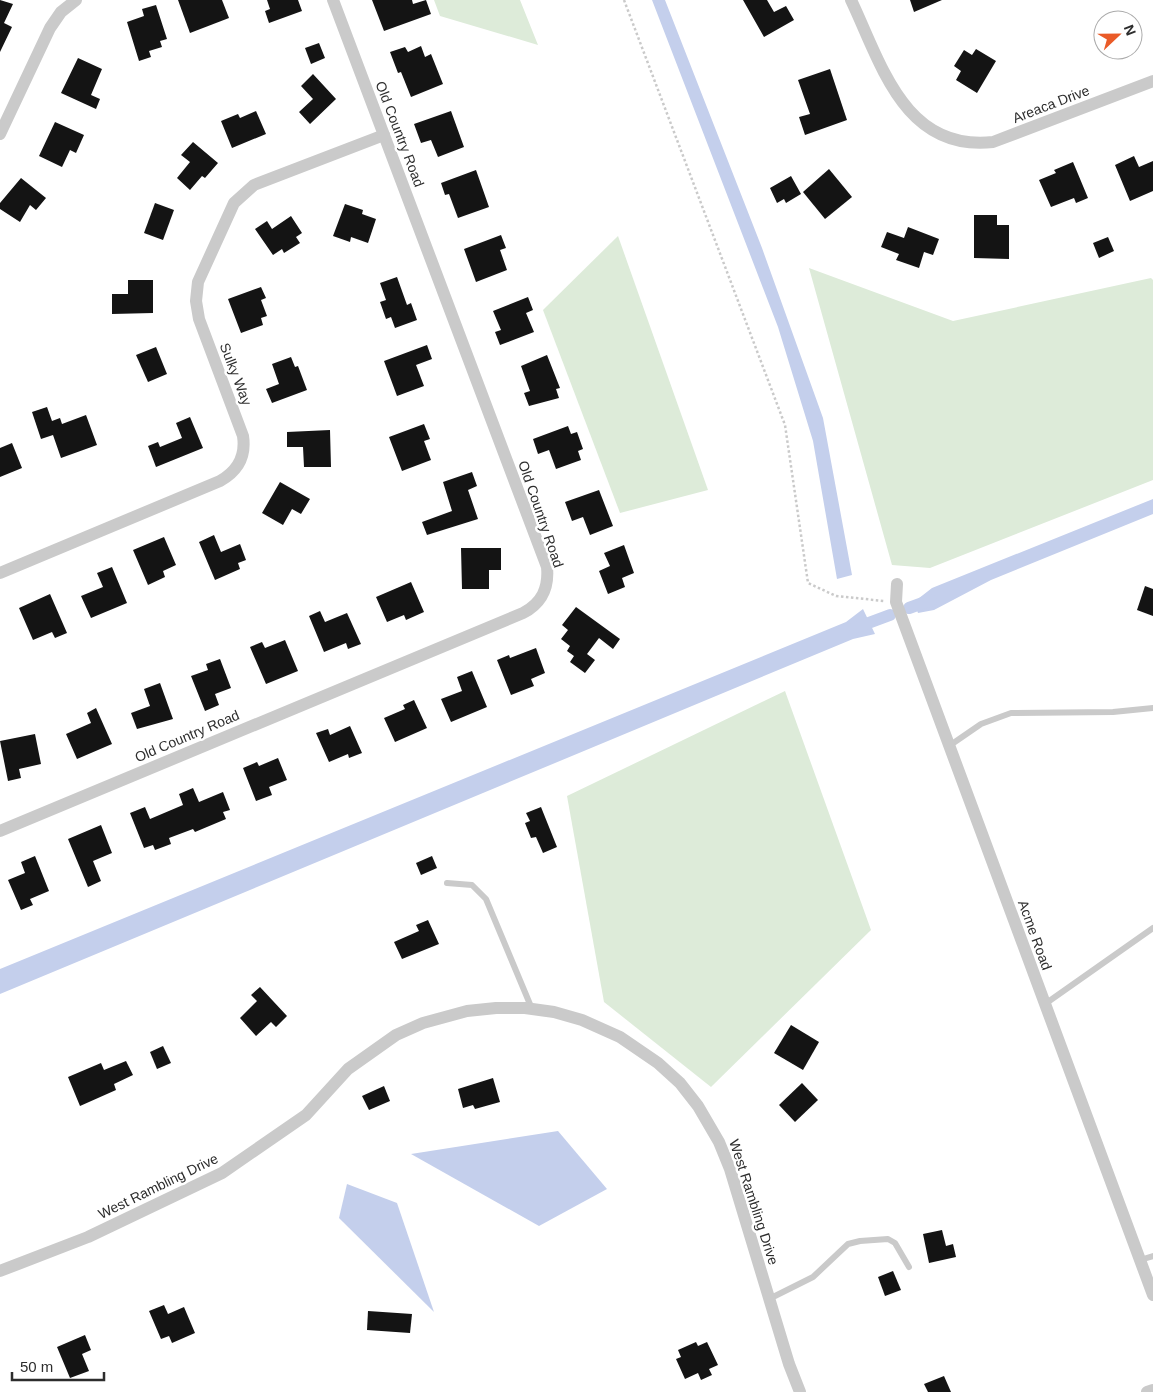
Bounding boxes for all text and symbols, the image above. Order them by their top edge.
north arrow [1093,10,1143,60]
text: N [1121,22,1139,38]
street label: Old Country Road [372,79,428,189]
street label: Areaca Drive [1010,82,1092,126]
street label: Sulky Way [217,341,255,407]
street label: Old Country Road [515,458,567,570]
street label: Old Country Road [132,707,242,765]
street label: Acme Road [1015,898,1055,972]
street label: West Rambling Drive [726,1137,782,1267]
street label: West Rambling Drive [96,1150,221,1222]
scale bar [12,1350,105,1382]
text: 50 m [20,1358,53,1375]

